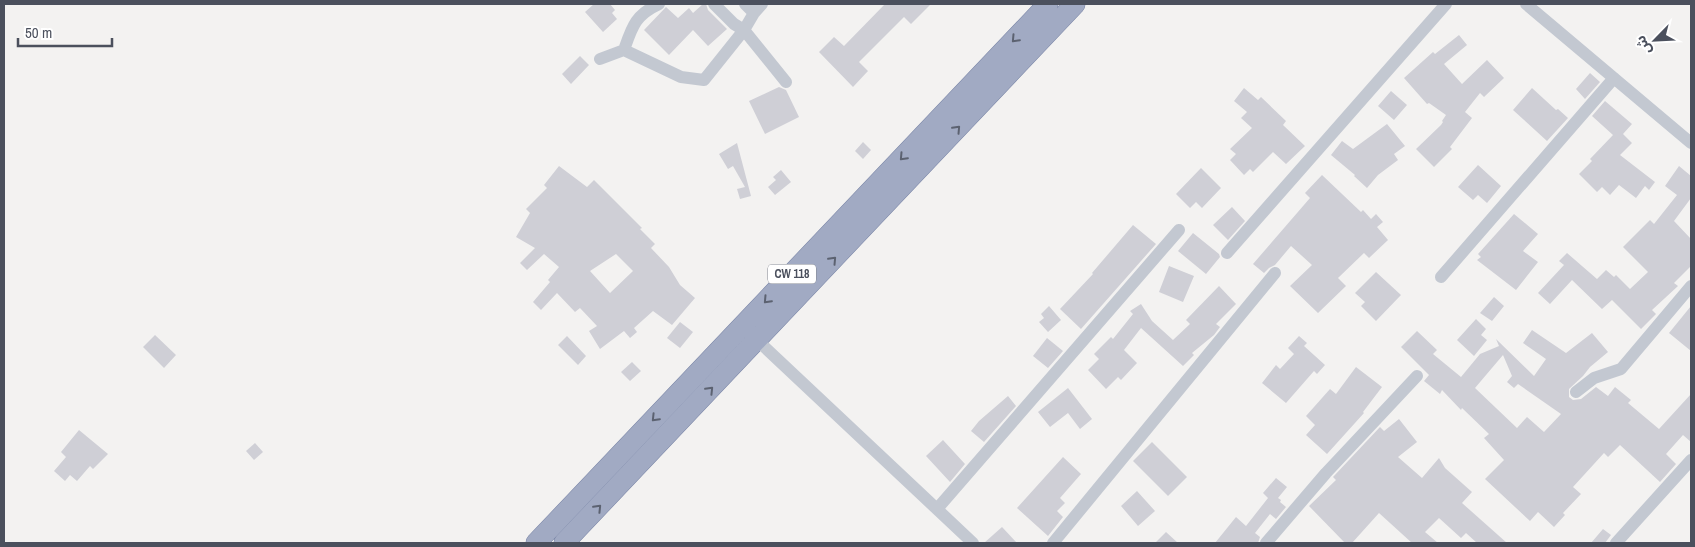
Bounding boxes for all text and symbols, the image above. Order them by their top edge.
scale bar [18,15,111,47]
north arrow [1630,15,1680,65]
text: 50 m [25,22,52,43]
one-way arrow [1012,33,1021,42]
text: ش [1631,33,1655,58]
one-way arrow [951,125,960,134]
one-way arrow [900,151,909,160]
one-way arrow [827,256,836,265]
road number: CW 118 [768,264,816,284]
one-way arrow [764,295,773,304]
one-way arrow [704,387,713,396]
one-way arrow [652,412,661,421]
one-way arrow [592,505,601,514]

